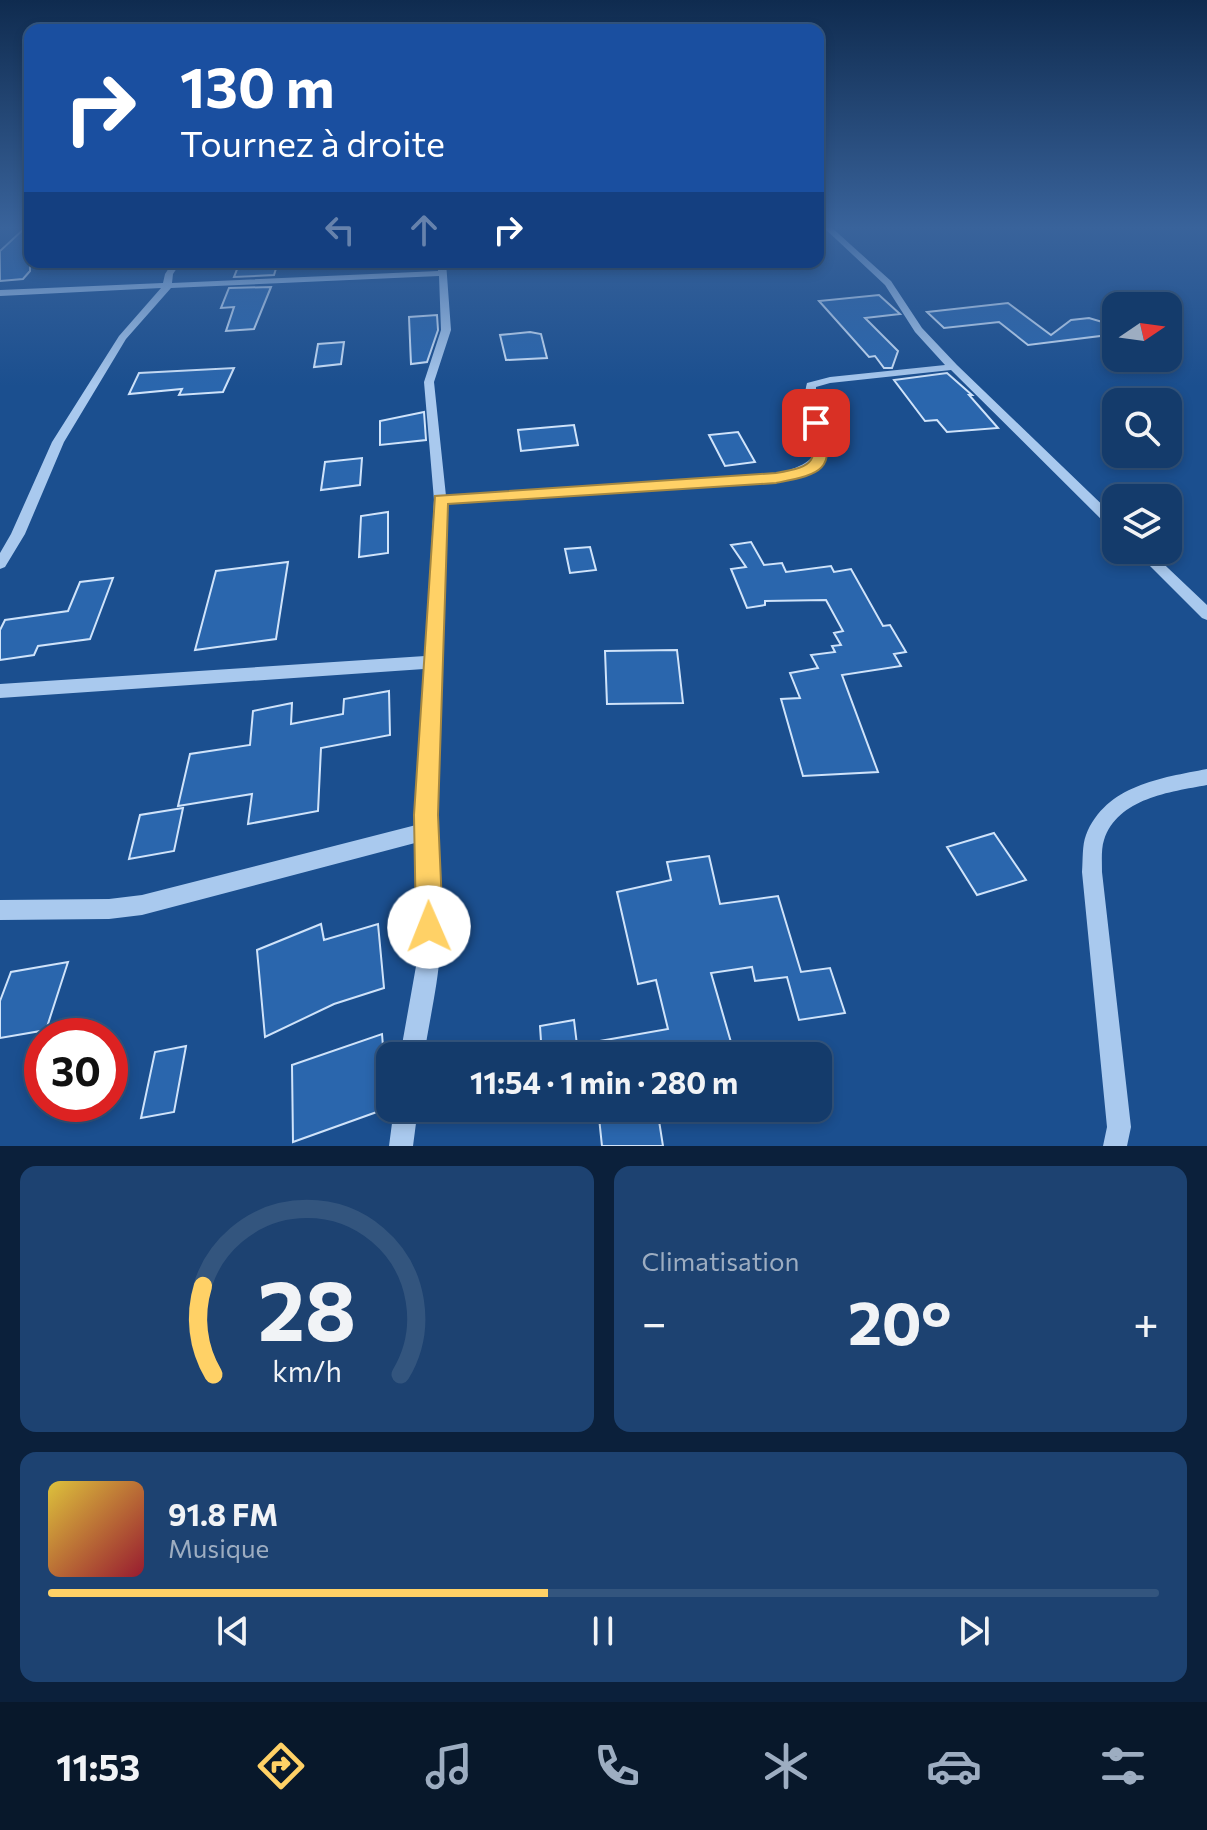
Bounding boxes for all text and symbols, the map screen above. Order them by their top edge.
text: 130 m [180,51,335,120]
icon: right [48,56,152,160]
text: Tournez à droite [180,120,445,164]
icon: left [318,208,362,252]
icon: ahead [402,208,446,252]
icon: right [486,208,530,252]
north arrow [1102,292,1182,372]
map controls [1102,292,1182,564]
button: search [1102,388,1182,468]
pin [782,389,850,457]
icon: arrive [794,401,838,445]
button: layers [1102,484,1182,564]
position arrow [387,885,471,969]
speed limit sign: 30 [24,1018,128,1122]
text: 11:54 · 1 min · 280 m [470,1063,738,1100]
text: Climatisation [642,1245,799,1276]
text: 28 [258,1256,356,1358]
text: 20° [848,1284,952,1357]
text: − [642,1294,667,1348]
text: + [1133,1294,1159,1348]
text: km/h [272,1353,342,1388]
text: 91.8 FM [168,1495,278,1532]
text: Musique [168,1532,269,1563]
icon: previous [211,1609,255,1653]
icon: pause [581,1609,625,1653]
icon: next [952,1609,996,1653]
icon: directions [253,1738,309,1794]
icon: music [421,1738,477,1794]
icon: phone [589,1738,645,1794]
icon: climate [758,1738,814,1794]
icon: car [926,1738,982,1794]
icon: filters [1095,1738,1151,1794]
text: 11:53 [56,1744,140,1788]

